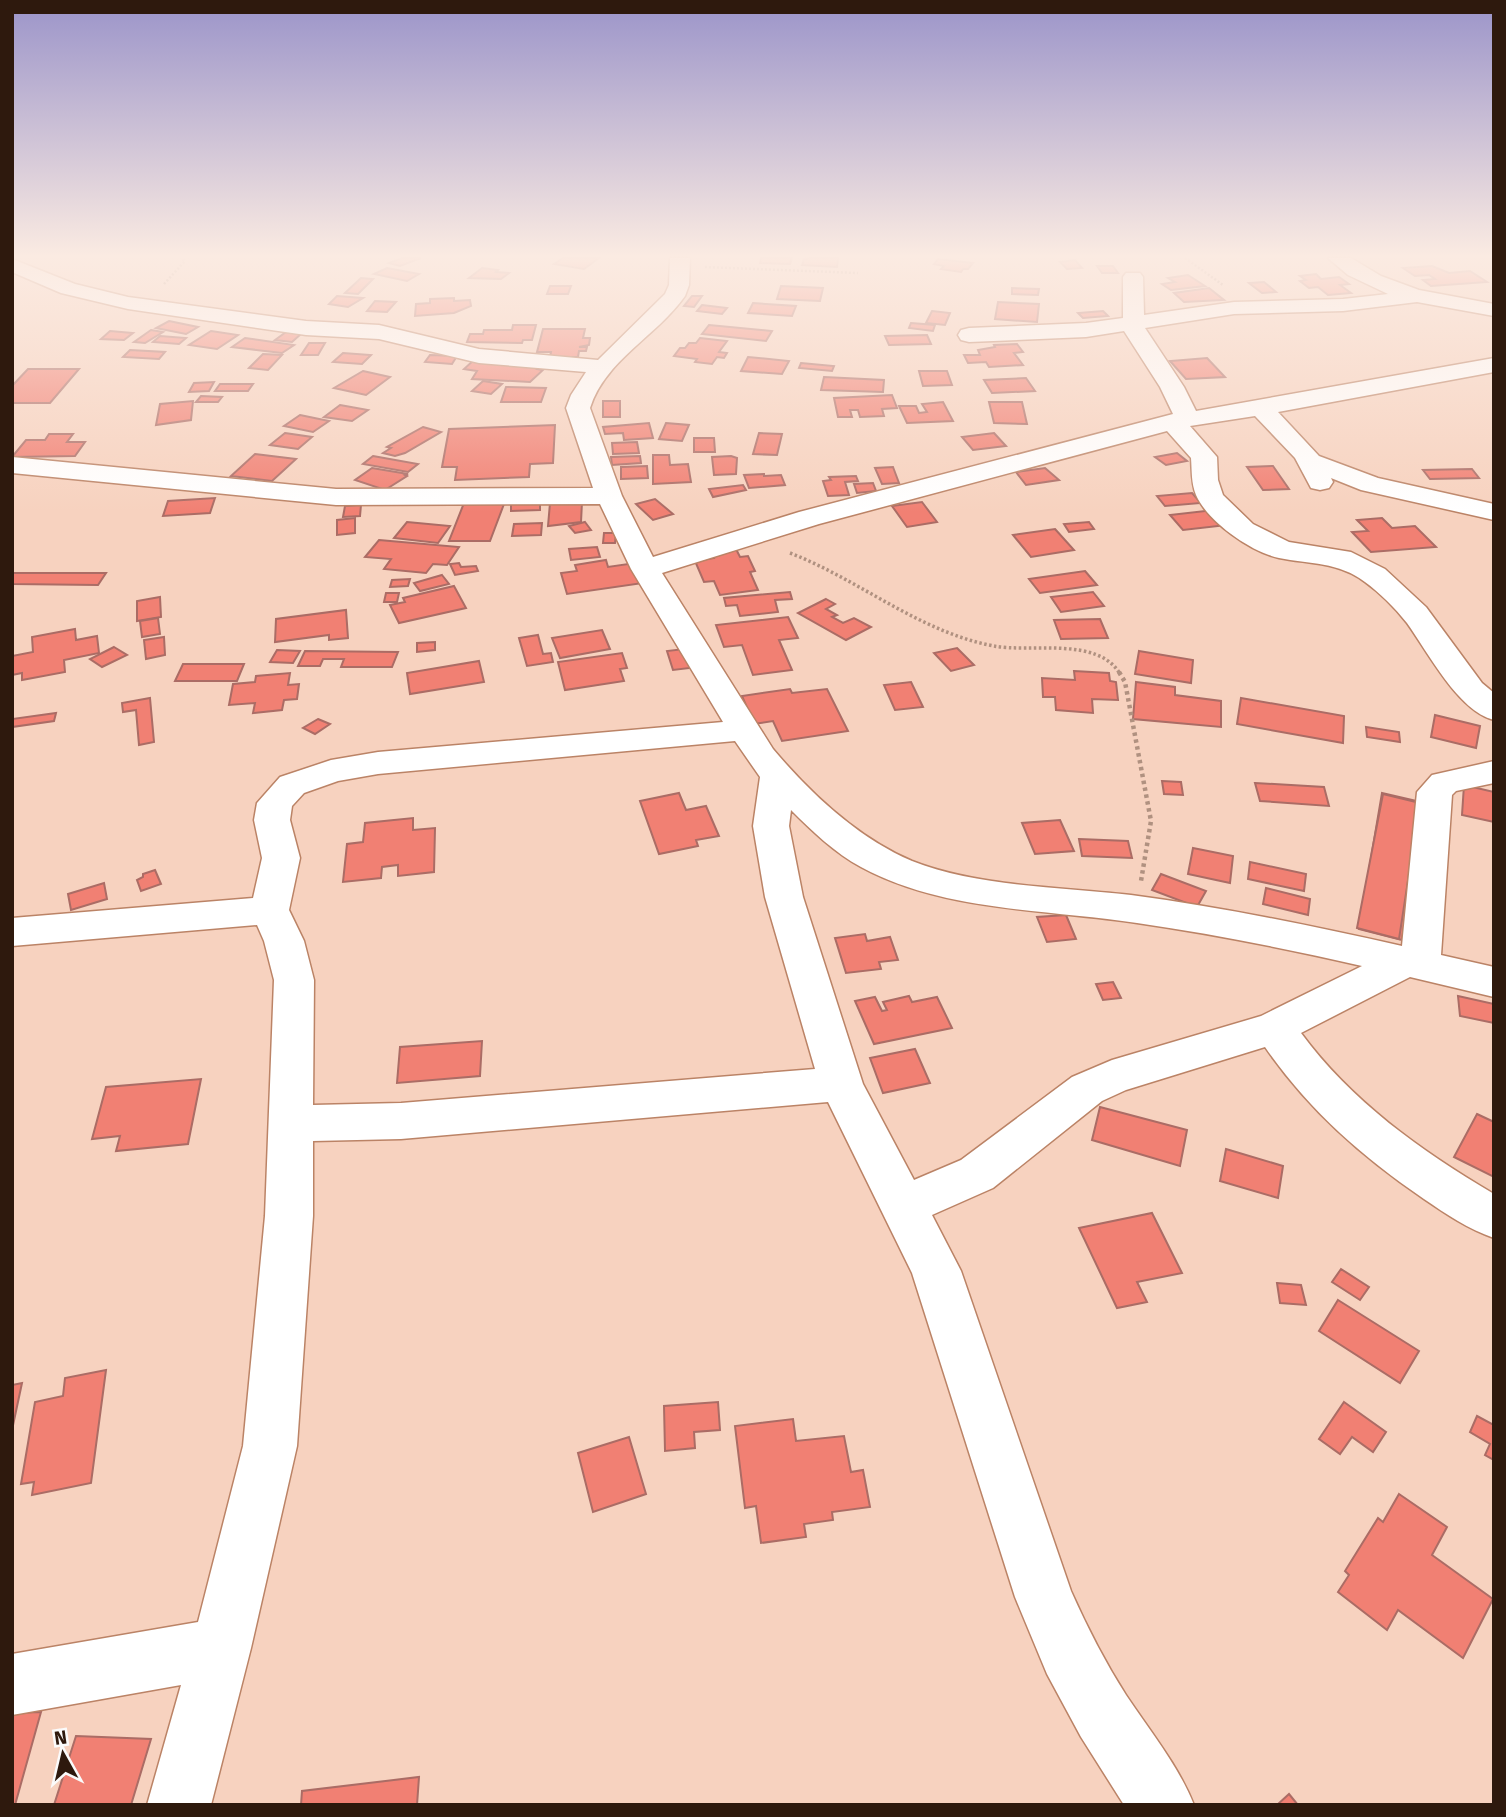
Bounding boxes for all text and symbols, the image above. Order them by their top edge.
north arrow [28,1719,98,1789]
text: N [53,1725,69,1750]

